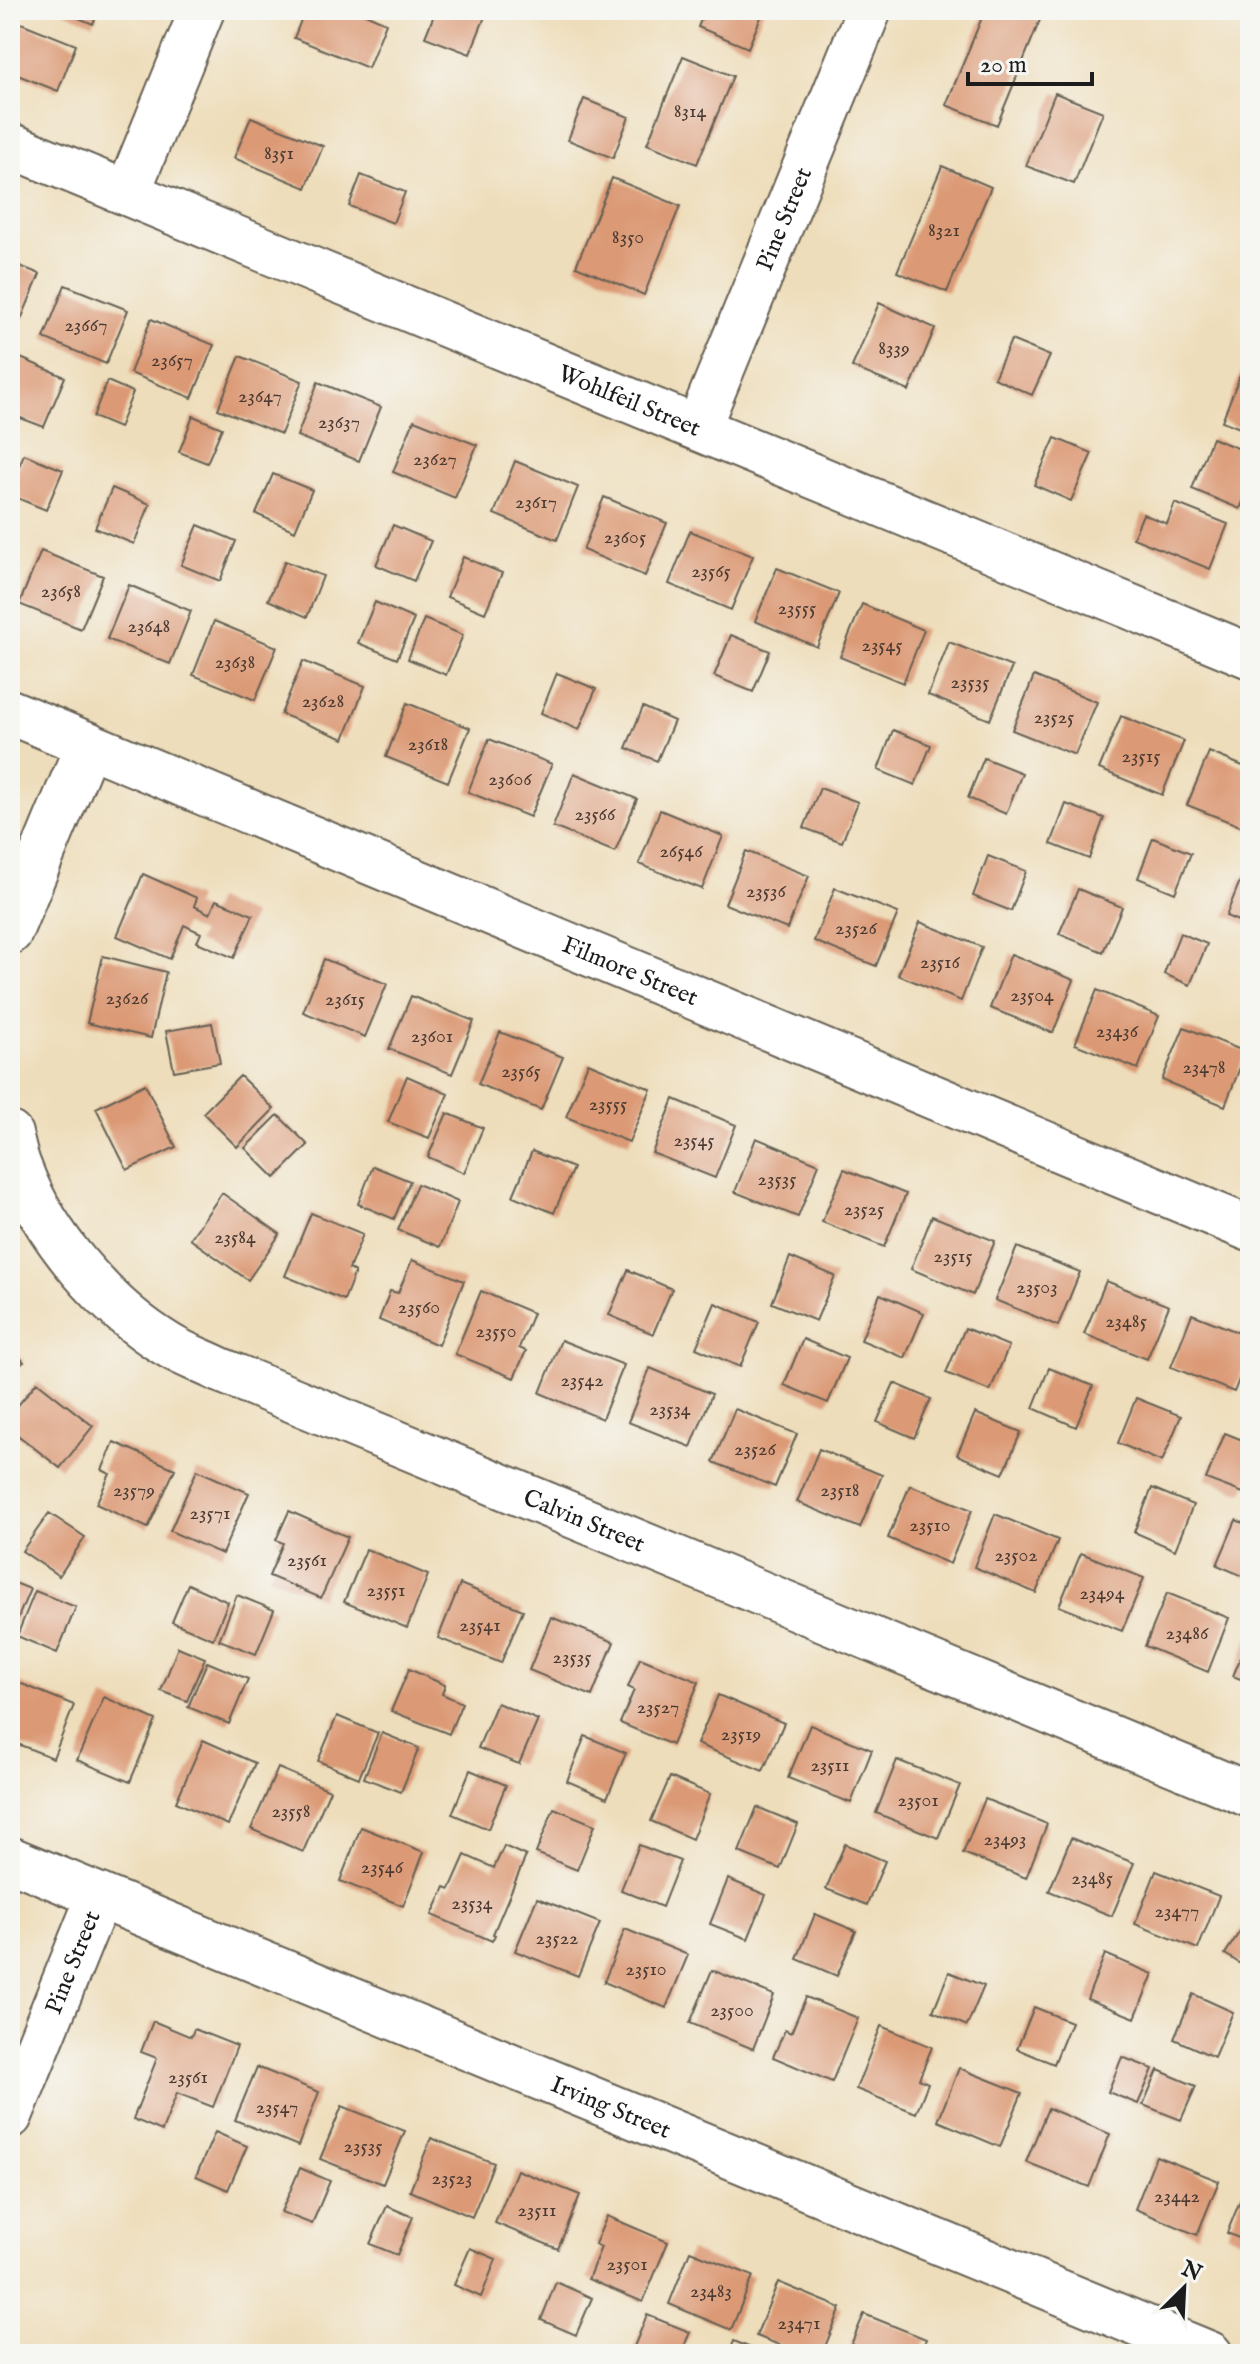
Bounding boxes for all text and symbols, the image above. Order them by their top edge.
scale bar [968,36,1092,86]
text: 20 m [980,50,1027,81]
house number: 8314 [674,99,706,124]
house number: 8351 [264,141,294,166]
street label: Pine Street [750,163,820,276]
house number: 8321 [928,218,960,243]
house number: 8350 [612,225,644,250]
house number: 23667 [64,313,108,338]
house number: 8339 [878,336,910,361]
house number: 23657 [151,348,193,373]
street label: Wohlfeil Street [553,358,705,445]
house number: 23647 [238,384,282,409]
house number: 23637 [318,410,360,435]
house number: 23627 [413,447,457,472]
house number: 23617 [515,490,557,515]
house number: 23605 [604,525,646,550]
house number: 23565 [691,559,731,584]
house number: 23658 [41,579,81,604]
house number: 23555 [778,596,816,621]
house number: 23648 [128,614,170,639]
house number: 23545 [862,633,903,658]
house number: 23638 [215,650,255,675]
house number: 23535 [951,670,989,695]
house number: 23628 [302,689,344,714]
house number: 23525 [1034,705,1074,730]
house number: 23618 [408,732,448,757]
house number: 23515 [1122,744,1160,769]
house number: 23606 [488,767,532,792]
house number: 23566 [575,802,616,827]
house number: 26546 [659,839,703,864]
house number: 23536 [746,879,787,904]
house number: 23526 [835,916,877,941]
street label: Filmore Street [557,930,702,1014]
house number: 23516 [920,950,961,975]
house number: 23504 [1010,983,1054,1008]
house number: 23626 [105,986,149,1011]
house number: 23615 [325,987,365,1012]
house number: 23436 [1096,1019,1139,1044]
house number: 23601 [411,1024,453,1049]
house number: 23478 [1182,1055,1226,1080]
house number: 23565 [501,1059,541,1084]
house number: 23555 [589,1092,627,1117]
house number: 23545 [674,1128,715,1153]
house number: 23535 [758,1167,796,1192]
house number: 23525 [844,1197,884,1222]
house number: 23584 [214,1225,256,1250]
house number: 23515 [934,1244,972,1269]
house number: 23503 [1016,1275,1058,1300]
house number: 23560 [398,1295,440,1320]
house number: 23485 [1105,1309,1147,1334]
house number: 23550 [475,1319,517,1344]
house number: 23542 [560,1368,604,1393]
house number: 23534 [649,1397,691,1422]
house number: 23526 [734,1437,776,1462]
house number: 23579 [113,1478,155,1503]
house number: 23518 [820,1478,860,1503]
street label: Calvin Street [518,1483,649,1560]
house number: 23571 [190,1501,230,1526]
house number: 23510 [909,1513,951,1538]
house number: 23502 [994,1543,1038,1568]
house number: 23561 [287,1548,327,1573]
house number: 23551 [367,1578,405,1603]
house number: 23494 [1079,1581,1125,1606]
house number: 23541 [459,1613,501,1638]
house number: 23486 [1166,1621,1209,1646]
house number: 23535 [553,1645,591,1670]
house number: 23527 [637,1695,679,1720]
house number: 23519 [721,1722,761,1747]
house number: 23511 [810,1753,850,1778]
house number: 23501 [897,1788,939,1813]
house number: 23558 [271,1799,311,1824]
house number: 23493 [984,1827,1026,1852]
house number: 23546 [361,1855,404,1880]
house number: 23485 [1071,1866,1113,1891]
house number: 23534 [451,1891,493,1916]
house number: 23477 [1155,1899,1199,1924]
street label: Pine Street [39,1906,108,2019]
house number: 23522 [536,1926,578,1951]
house number: 23510 [625,1957,667,1982]
house number: 23500 [710,1998,754,2023]
house number: 23561 [168,2065,208,2090]
street label: Irving Street [546,2070,675,2147]
house number: 23547 [256,2095,298,2120]
house number: 23535 [344,2134,382,2159]
house number: 23523 [432,2166,472,2191]
house number: 23442 [1154,2184,1200,2209]
house number: 23511 [517,2198,557,2223]
north arrow [1144,2248,1224,2328]
house number: 23501 [606,2252,648,2277]
text: N [1176,2254,1206,2288]
house number: 23483 [690,2279,732,2304]
house number: 23471 [778,2311,820,2336]

